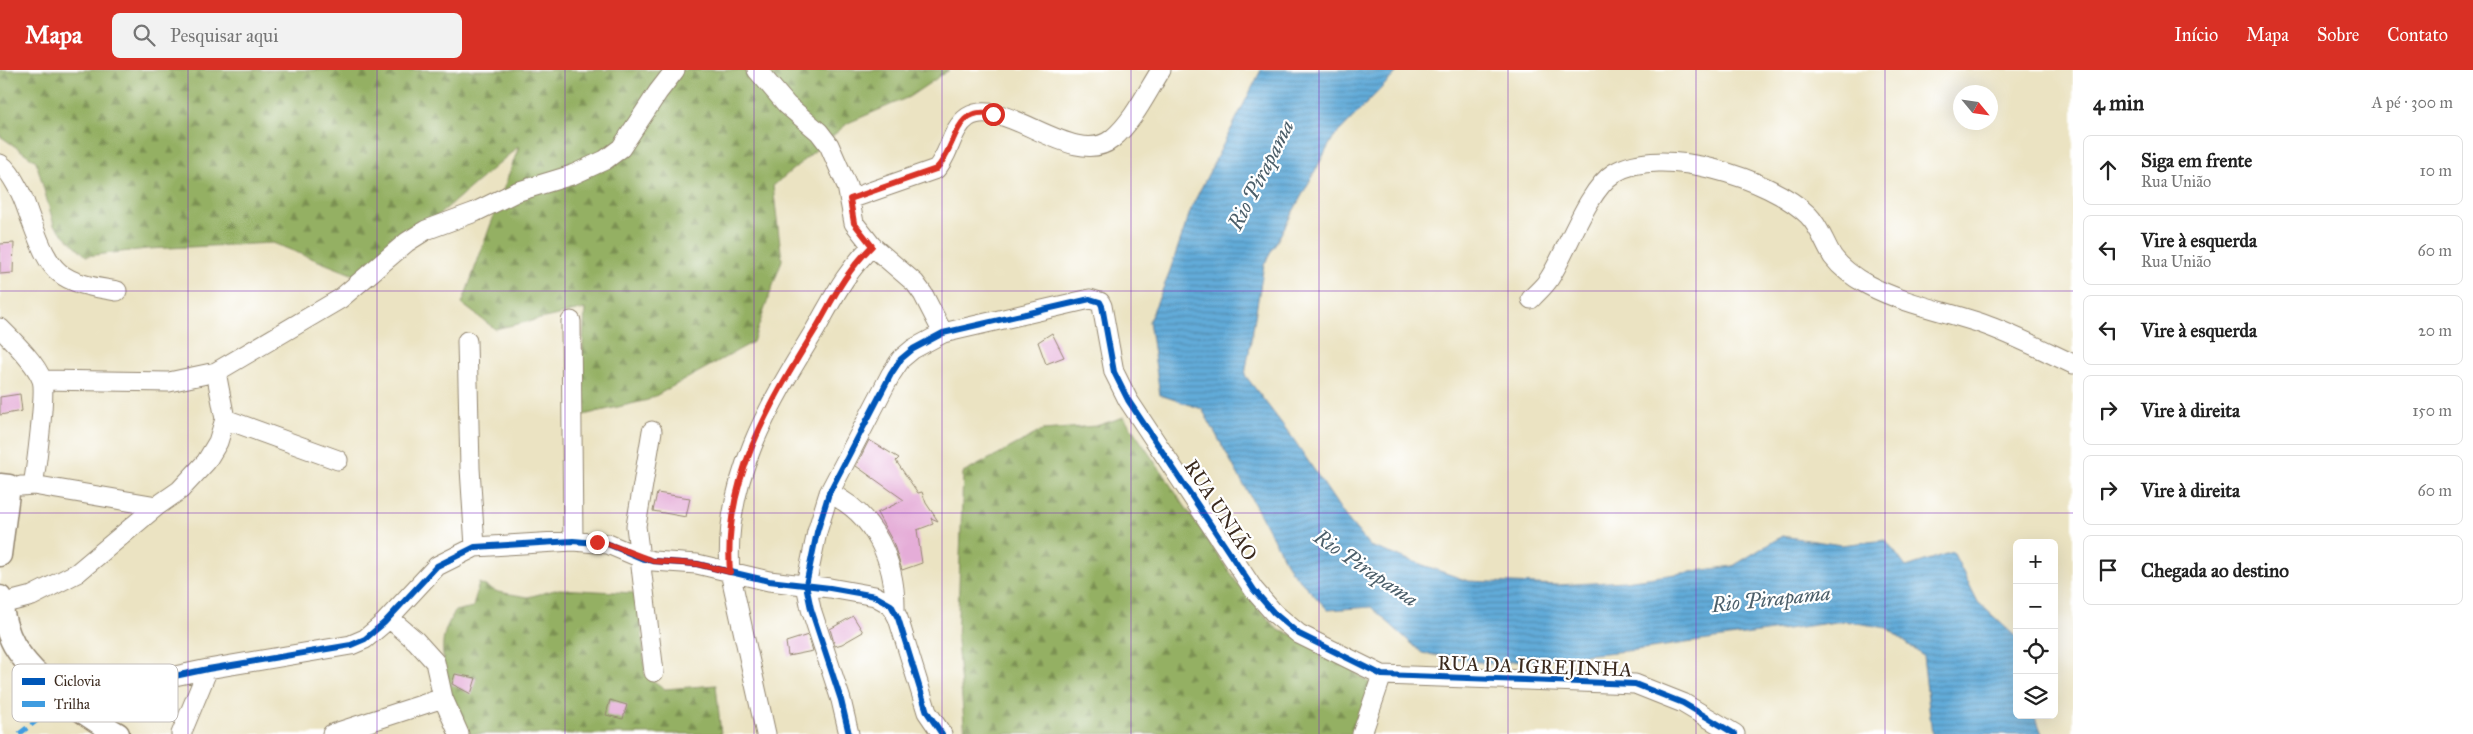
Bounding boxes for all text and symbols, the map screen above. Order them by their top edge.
search box [112,13,462,58]
text: Mapa [25,20,82,50]
icon: search [130,21,158,49]
text: Pesquisar aqui [170,24,278,47]
text: Início [2174,24,2218,46]
text: Mapa [2246,24,2289,46]
text: Sobre [2317,24,2359,46]
text: Contato [2387,24,2448,46]
north arrow [1953,85,1998,130]
text: 4 min [2093,90,2144,116]
text: A pé · 300 m [2372,93,2453,112]
route start [982,103,1005,126]
water label: Rio Pirapama [1222,116,1300,235]
text: Siga em frente [2141,149,2252,172]
icon: ahead [2094,156,2122,184]
text: 10 m [2420,161,2452,180]
text: Rua União [2141,172,2211,191]
text: Vire à esquerda [2141,229,2257,252]
icon: left [2094,236,2122,264]
text: 60 m [2418,241,2452,260]
text: Rua União [2141,252,2211,271]
icon: left [2094,316,2122,344]
text: Vire à esquerda [2141,319,2257,342]
text: 20 m [2418,321,2452,340]
icon: right [2094,396,2122,424]
text: Vire à direita [2141,399,2240,422]
text: 150 m [2412,401,2452,420]
street label: RUA UNIÃO [1179,455,1263,565]
icon: right [2094,476,2122,504]
text: Vire à direita [2141,479,2240,502]
text: 60 m [2418,481,2452,500]
water label: Rio Pirapama [1308,523,1423,612]
route end [586,531,609,554]
map controls [2013,539,2058,719]
button: + [2013,539,2058,584]
icon: arrive [2094,556,2122,584]
text: Chegada ao destino [2141,559,2289,582]
water label: Rio Pirapama [1709,580,1832,618]
button: − [2013,584,2058,629]
button: locate [2013,629,2058,674]
street label: RUA DA IGREJINHA [1437,651,1633,682]
legend [12,664,178,722]
text: Ciclovia [54,673,101,690]
button: layers [2013,674,2058,719]
text: Trilha [54,696,90,713]

